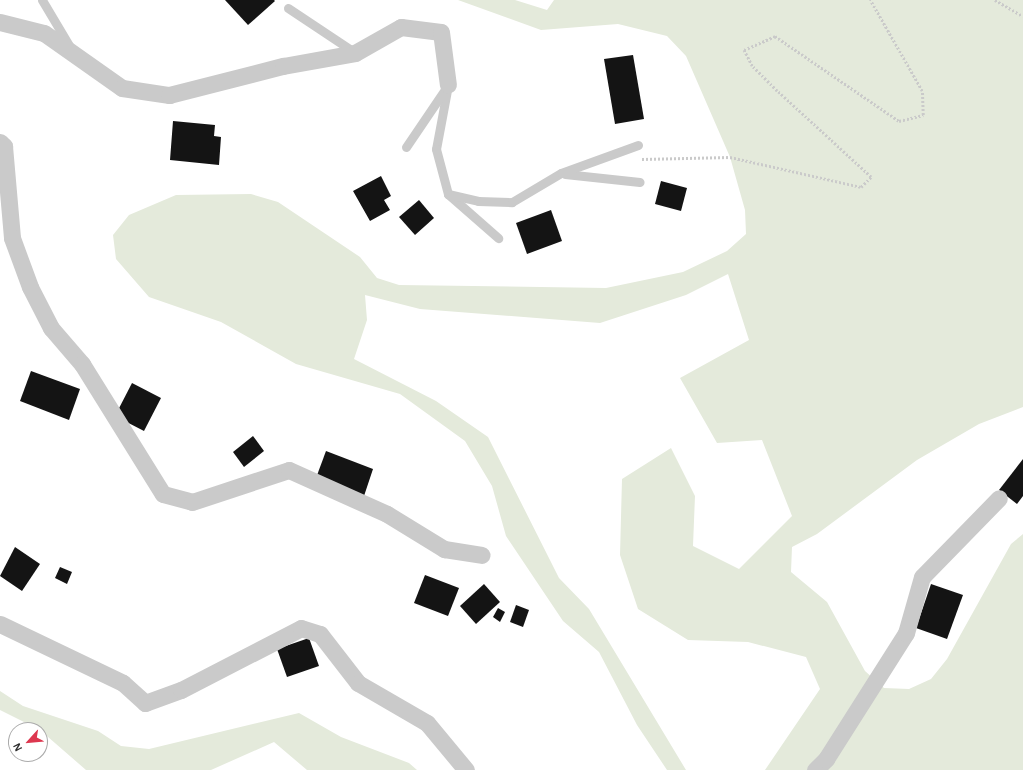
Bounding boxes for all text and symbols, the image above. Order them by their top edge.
north arrow [8,722,48,762]
text: N [11,741,24,753]

